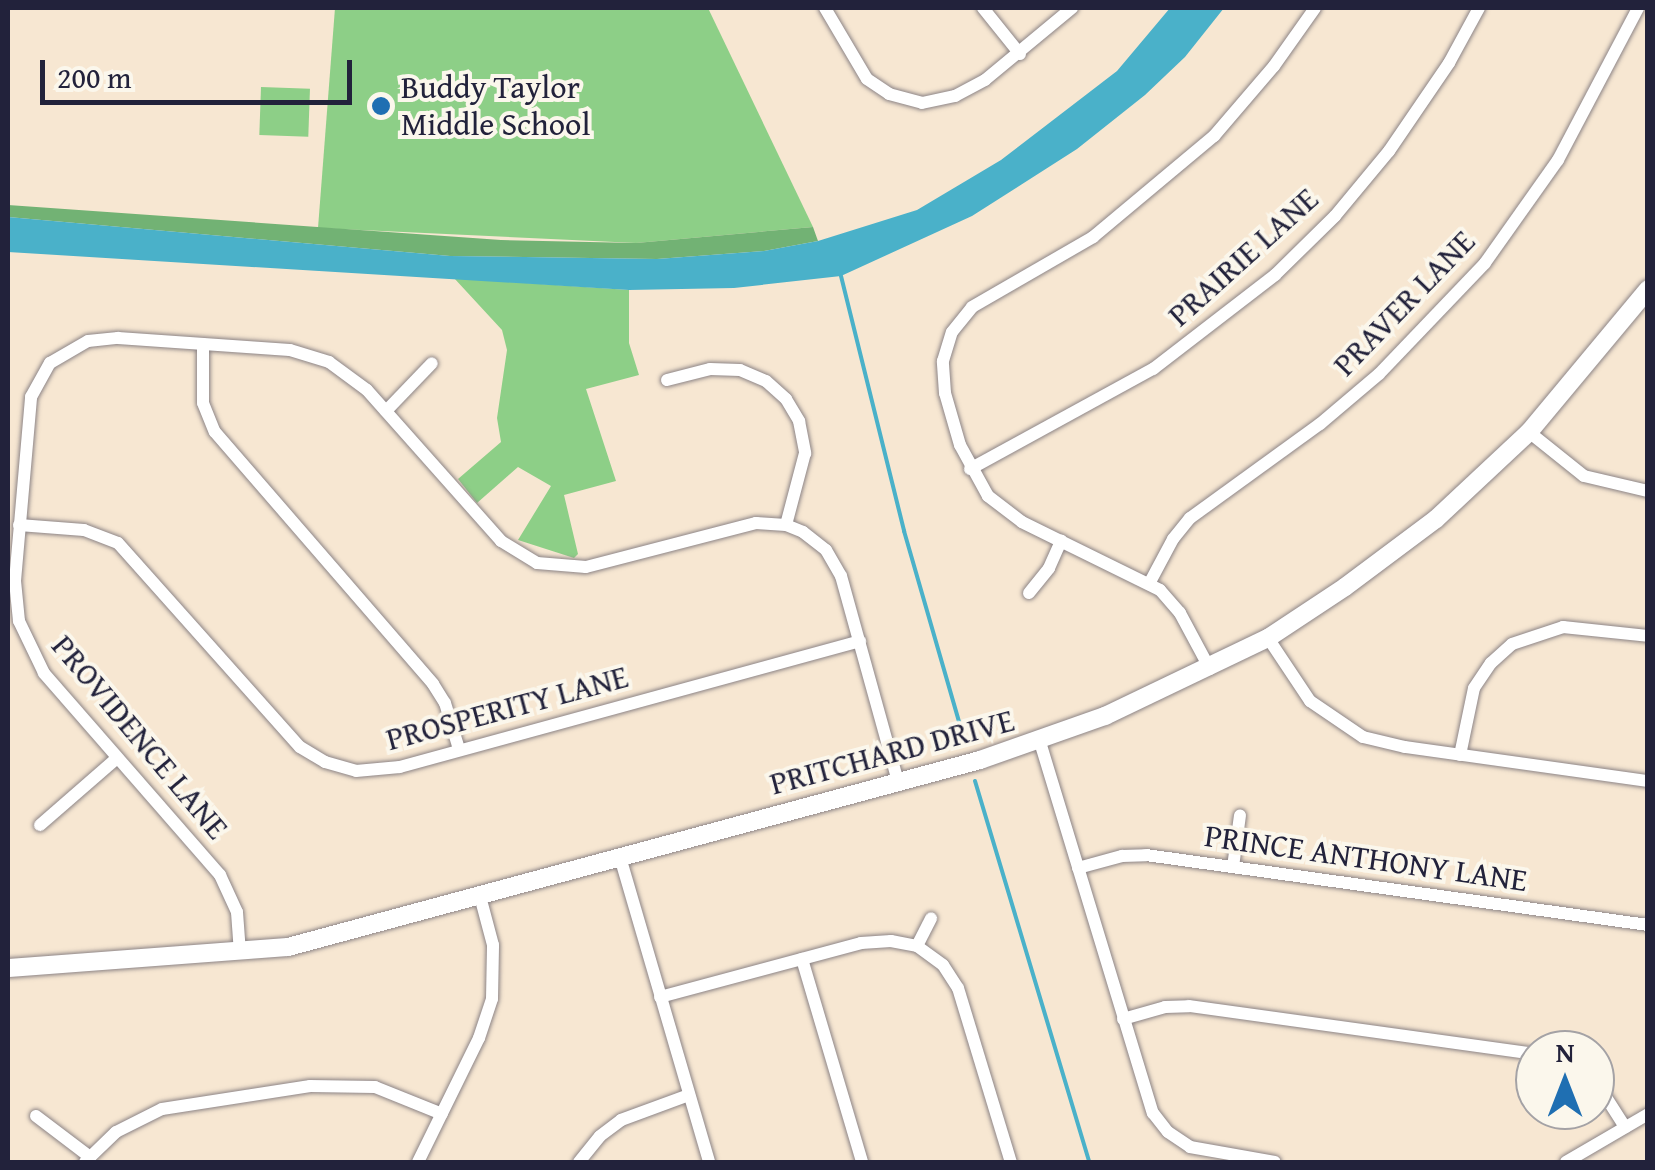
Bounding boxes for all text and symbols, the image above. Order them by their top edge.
scale bar [45,40,358,102]
text: 200 m [57,55,131,99]
place label: Buddy Taylor Middle School [401,69,590,144]
marker: Buddy Taylor Middle School [370,95,392,117]
street label: PRAIRIE LANE [1160,180,1326,334]
street label: PRAVER LANE [1325,222,1483,384]
street label: PROVIDENCE LANE [44,627,236,847]
street label: PROSPERITY LANE [382,657,632,759]
street label: PRITCHARD DRIVE [766,701,1018,803]
street label: PRINCE ANTHONY LANE [1202,816,1530,900]
north arrow [1515,1030,1615,1130]
text: N [1556,1031,1574,1072]

